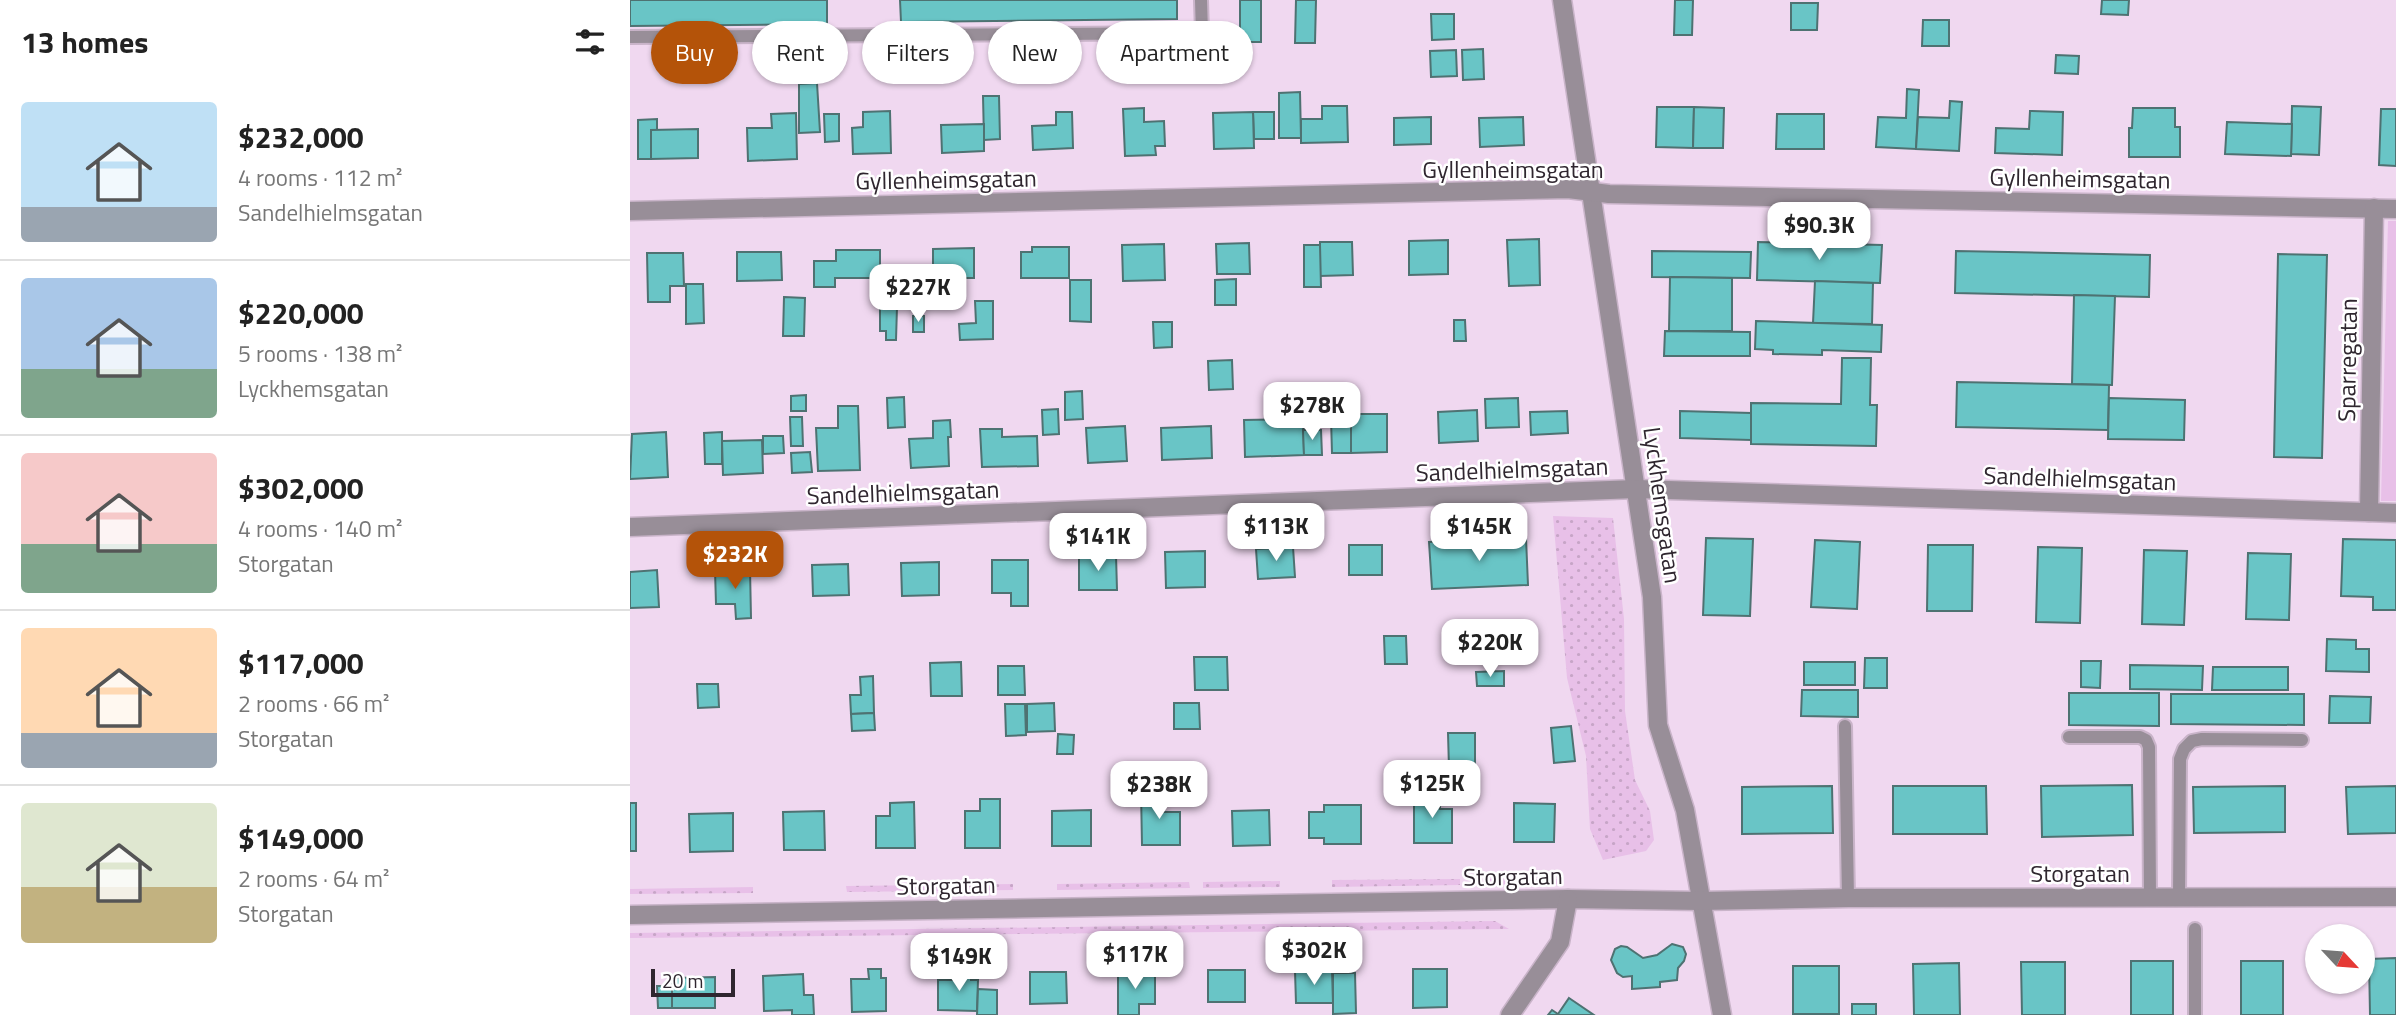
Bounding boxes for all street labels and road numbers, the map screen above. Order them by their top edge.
street label: Gyllenheimsgatan [1422,151,1604,187]
street label: Gyllenheimsgatan [1989,158,2171,198]
street label: Gyllenheimsgatan [855,159,1037,199]
street label: Sparregatan [2328,298,2366,422]
street label: Lyckhemsgatan [1634,424,1692,586]
street label: Sandelhielmsgatan [1415,448,1609,490]
street label: Sandelhielmsgatan [1983,457,2177,499]
street label: Sandelhielmsgatan [806,471,1000,513]
street label: Storgatan [2030,855,2130,891]
street label: Storgatan [1463,857,1563,895]
street label: Storgatan [896,866,996,904]

